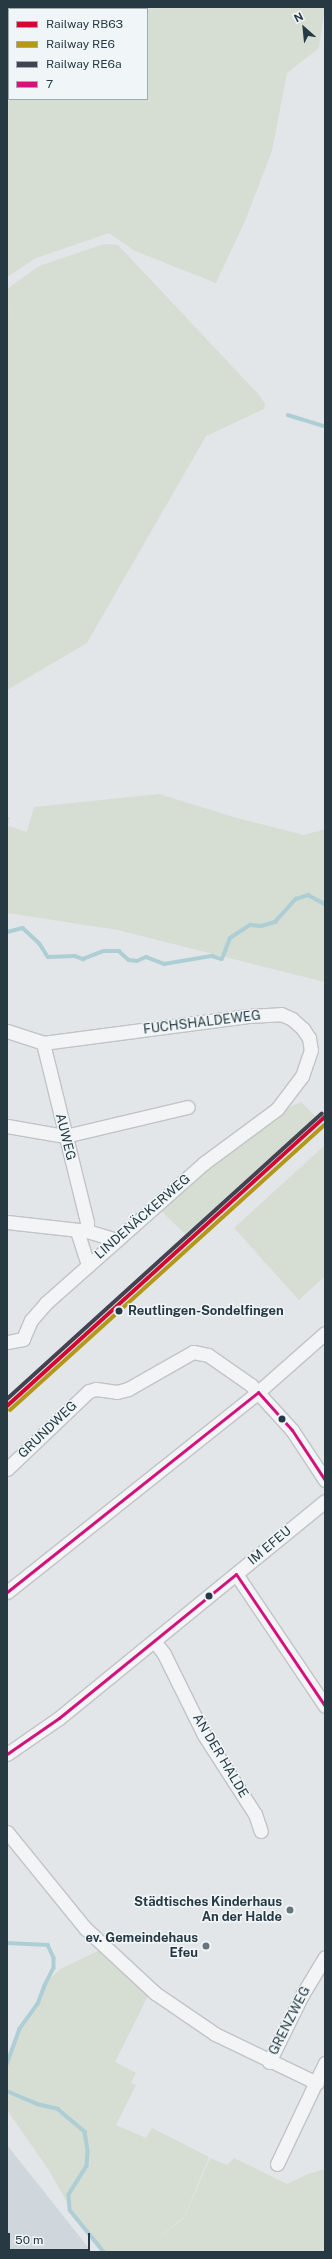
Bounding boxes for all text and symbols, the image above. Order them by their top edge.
legend [8,8,148,100]
north arrow [284,8,324,48]
text: N [292,10,305,25]
text: Railway RB63 [46,17,123,31]
text: Railway RE6 [46,37,115,51]
text: Railway RE6a [46,57,122,71]
text: 7 [46,77,53,91]
street label: FUCHSHALDEWEG [142,1008,262,1038]
street label: AUWEG [52,1112,78,1162]
street label: LINDENÄCKERWEG [92,1171,194,1263]
place label: Reutlingen-Sondelfingen [128,1303,284,1319]
marker: Reutlingen-Sondelfingen [113,1305,125,1317]
street label: GRUNDWEG [15,1398,81,1462]
unlabelled marker [277,1414,287,1424]
street label: IM EFEU [245,1524,295,1568]
unlabelled marker [204,1591,214,1601]
street label: AN DER HALDE [189,1711,251,1801]
place label: Städtisches Kinderhaus An der Halde [134,1895,282,1926]
marker: Städtisches Kinderhaus An der Halde [285,1905,295,1915]
place label: ev. Gemeindehaus Efeu [85,1931,198,1962]
marker: ev. Gemeindehaus Efeu [201,1941,211,1951]
street label: GRENZWEG [266,1984,314,2058]
scale bar [10,2225,92,2251]
text: 50 m [15,2233,43,2247]

